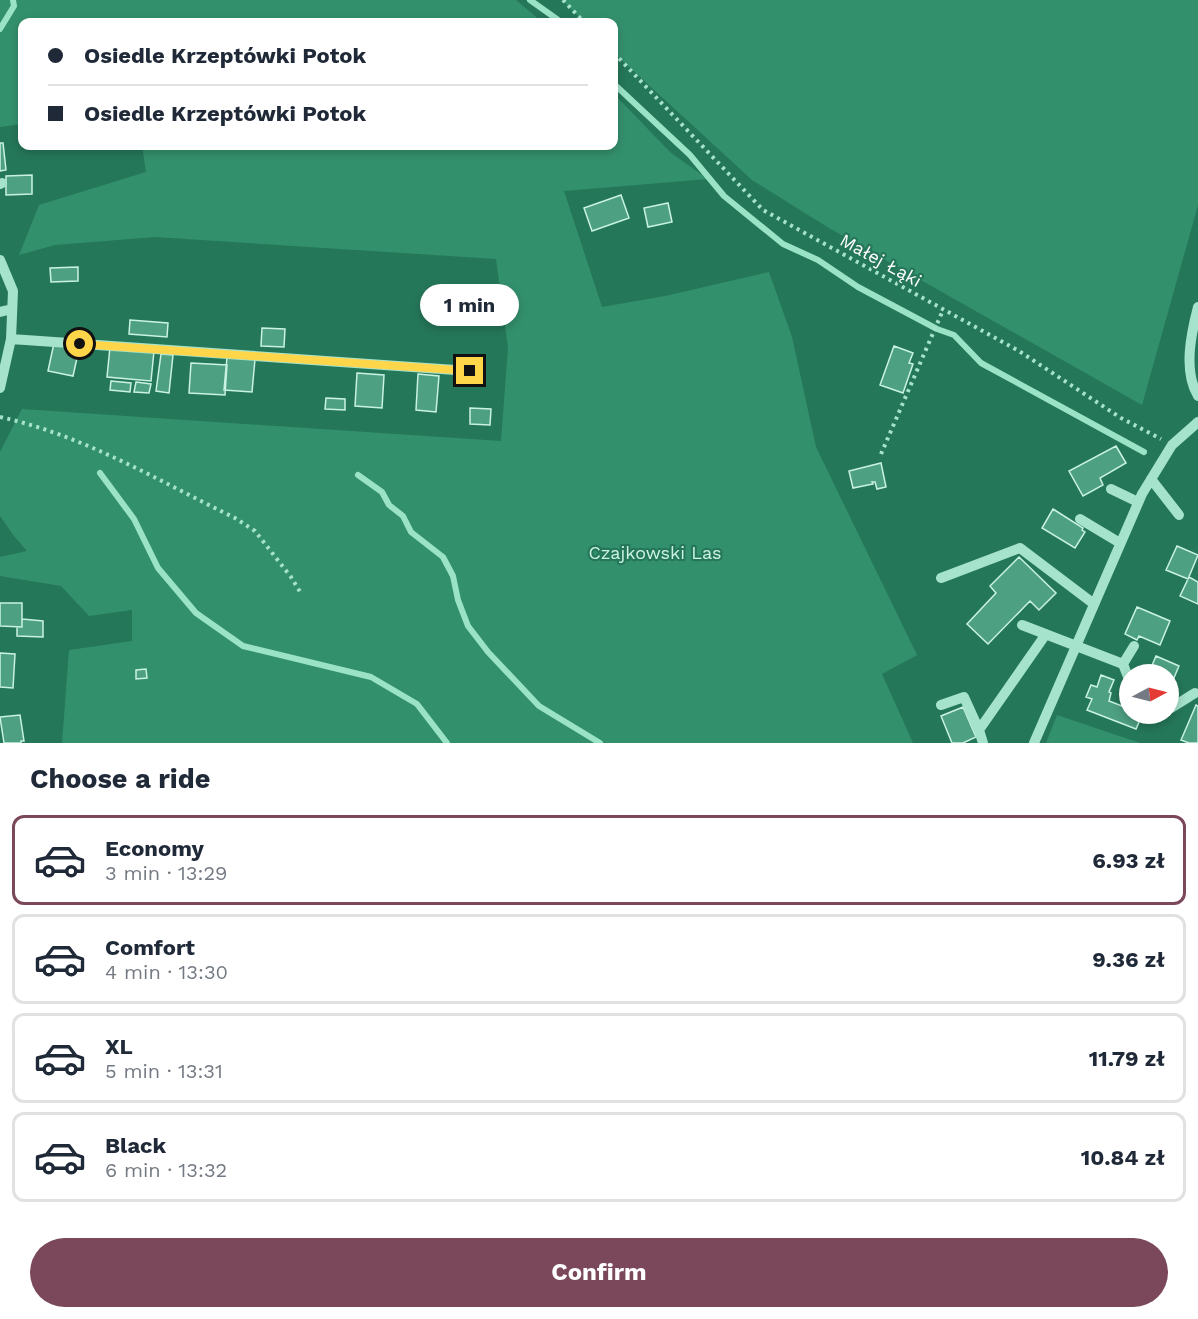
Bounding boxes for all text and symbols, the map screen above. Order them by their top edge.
text: Osiedle Krzeptówki Potok [84,43,366,68]
text: Osiedle Krzeptówki Potok [84,101,366,126]
street label: Małej Łąki [837,229,925,291]
callout: 1 min [420,284,520,326]
text: 1 min [444,293,495,317]
route start [66,330,93,357]
route end [456,357,483,384]
park label: Czajkowski Las [588,542,722,563]
north arrow [1119,664,1179,724]
map controls [1119,664,1179,724]
text: Choose a ride [30,763,210,795]
icon: car [33,833,87,887]
text: Economy [105,836,204,861]
text: 6.93 zł [1092,848,1165,873]
text: 3 min · 13:29 [105,861,227,885]
icon: car [33,932,87,986]
text: Comfort [105,935,195,960]
text: 9.36 zł [1092,947,1165,972]
text: 4 min · 13:30 [105,960,228,984]
icon: car [33,1031,87,1085]
text: XL [105,1034,133,1059]
text: 11.79 zł [1089,1046,1165,1071]
text: 5 min · 13:31 [105,1059,223,1083]
icon: car [33,1130,87,1184]
text: Black [105,1133,166,1158]
text: 10.84 zł [1081,1145,1165,1170]
text: 6 min · 13:32 [105,1158,227,1182]
button: Confirm [30,1238,1168,1307]

